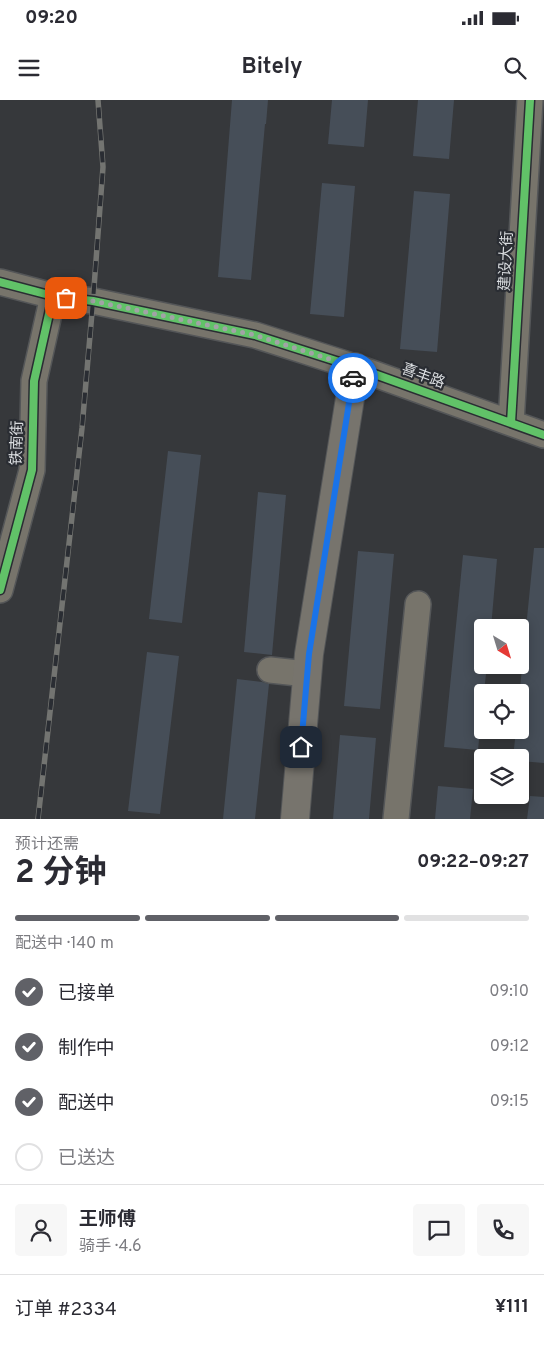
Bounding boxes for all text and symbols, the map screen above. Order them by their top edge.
text: 09:20 [25,6,78,30]
icon: menu [15,54,43,82]
text: Bitely [241,54,303,81]
icon: search [501,54,529,82]
street label: 建设大街 [496,231,518,291]
pin [45,277,87,319]
icon: bag [52,284,80,312]
courier [328,353,378,403]
street label: 喜丰路 [399,360,447,394]
icon: car [339,364,367,392]
street label: 铁南街 [8,420,28,466]
north arrow [474,619,529,674]
map controls [474,619,529,804]
button: locate [474,684,529,739]
pin [280,726,322,768]
icon: home [287,733,315,761]
button: layers [474,749,529,804]
text: 预计还需 [15,835,79,855]
text: 09:22–09:27 [417,850,529,874]
text: 2 分钟 [15,854,107,894]
text: 配送中 · 140 m [15,934,114,954]
icon: check [15,978,43,1006]
text: 已接单 [58,982,115,1006]
text: 09:10 [489,982,529,1002]
icon: check [15,1033,43,1061]
text: 制作中 [58,1037,115,1061]
text: 09:12 [490,1037,529,1057]
icon: check [15,1088,43,1116]
text: 配送中 [58,1092,115,1116]
text: 09:15 [490,1092,529,1112]
text: 已送达 [58,1147,115,1171]
button: person [15,1204,67,1256]
button: chat [413,1204,465,1256]
button: phone [477,1204,529,1256]
text: 王师傅 [79,1208,136,1232]
text: 骑手 · 4.6 [79,1237,142,1257]
text: ¥111 [495,1295,529,1319]
text: 订单 #2334 [15,1298,117,1322]

